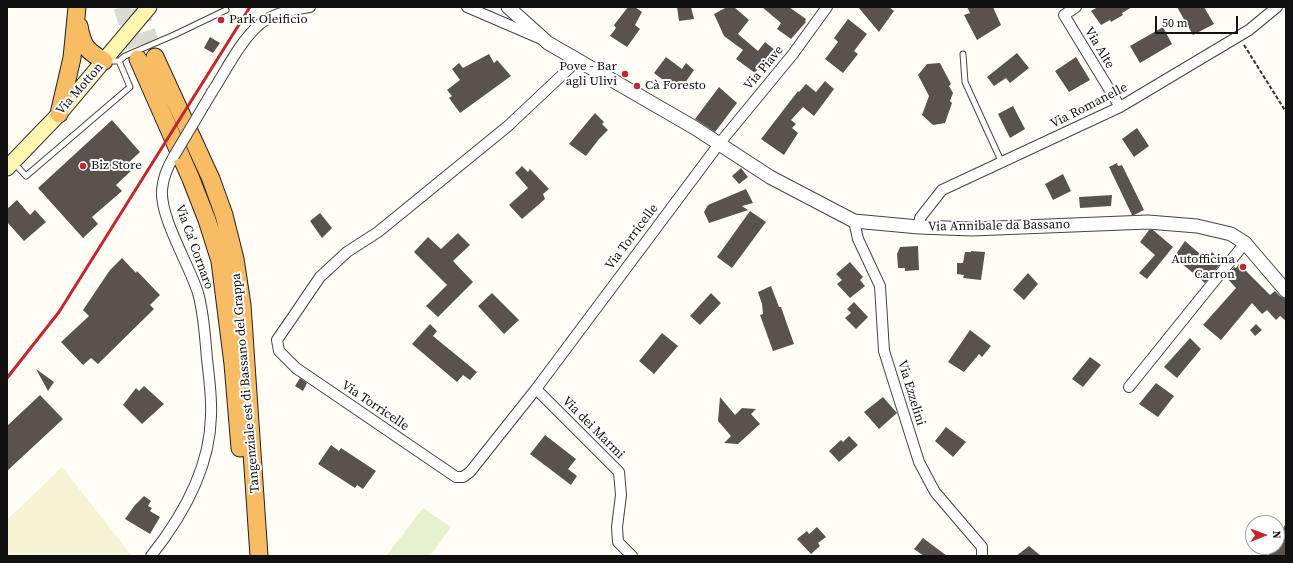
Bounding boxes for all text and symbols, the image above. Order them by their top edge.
scale bar [1157,8,1240,34]
place label: Park Oleificio [229,12,308,28]
marker: Park Oleificio [216,15,226,25]
text: 50 m [1162,15,1188,31]
street label: Via Alte [1081,25,1117,71]
street label: Via Piave [741,43,787,93]
place label: Pove - Bar agli Ulivi [559,59,617,90]
street label: Via Motton [53,60,107,118]
marker: Pove - Bar agli Ulivi [620,69,630,79]
place label: Cà Foresto [645,78,706,94]
street label: Via Romanelle [1048,80,1130,132]
marker: Cà Foresto [632,81,642,91]
place label: Biz Store [91,158,142,174]
marker: Biz Store [78,161,88,171]
street label: Via Torricelle [602,201,662,273]
street label: Via Ca' Cornaro [171,202,217,292]
street label: Via Annibale da Bassano [928,217,1070,235]
place label: Autofficina Carron [1171,252,1235,283]
marker: Autofficina Carron [1238,262,1248,272]
street label: Tangenziale est di Bassano del Grappa [229,273,263,493]
street label: Via Ezzelini [894,358,928,428]
street label: Via Torricelle [338,378,412,434]
street label: Via dei Marmi [559,394,627,462]
north arrow [1245,515,1285,555]
text: N [1269,531,1284,539]

